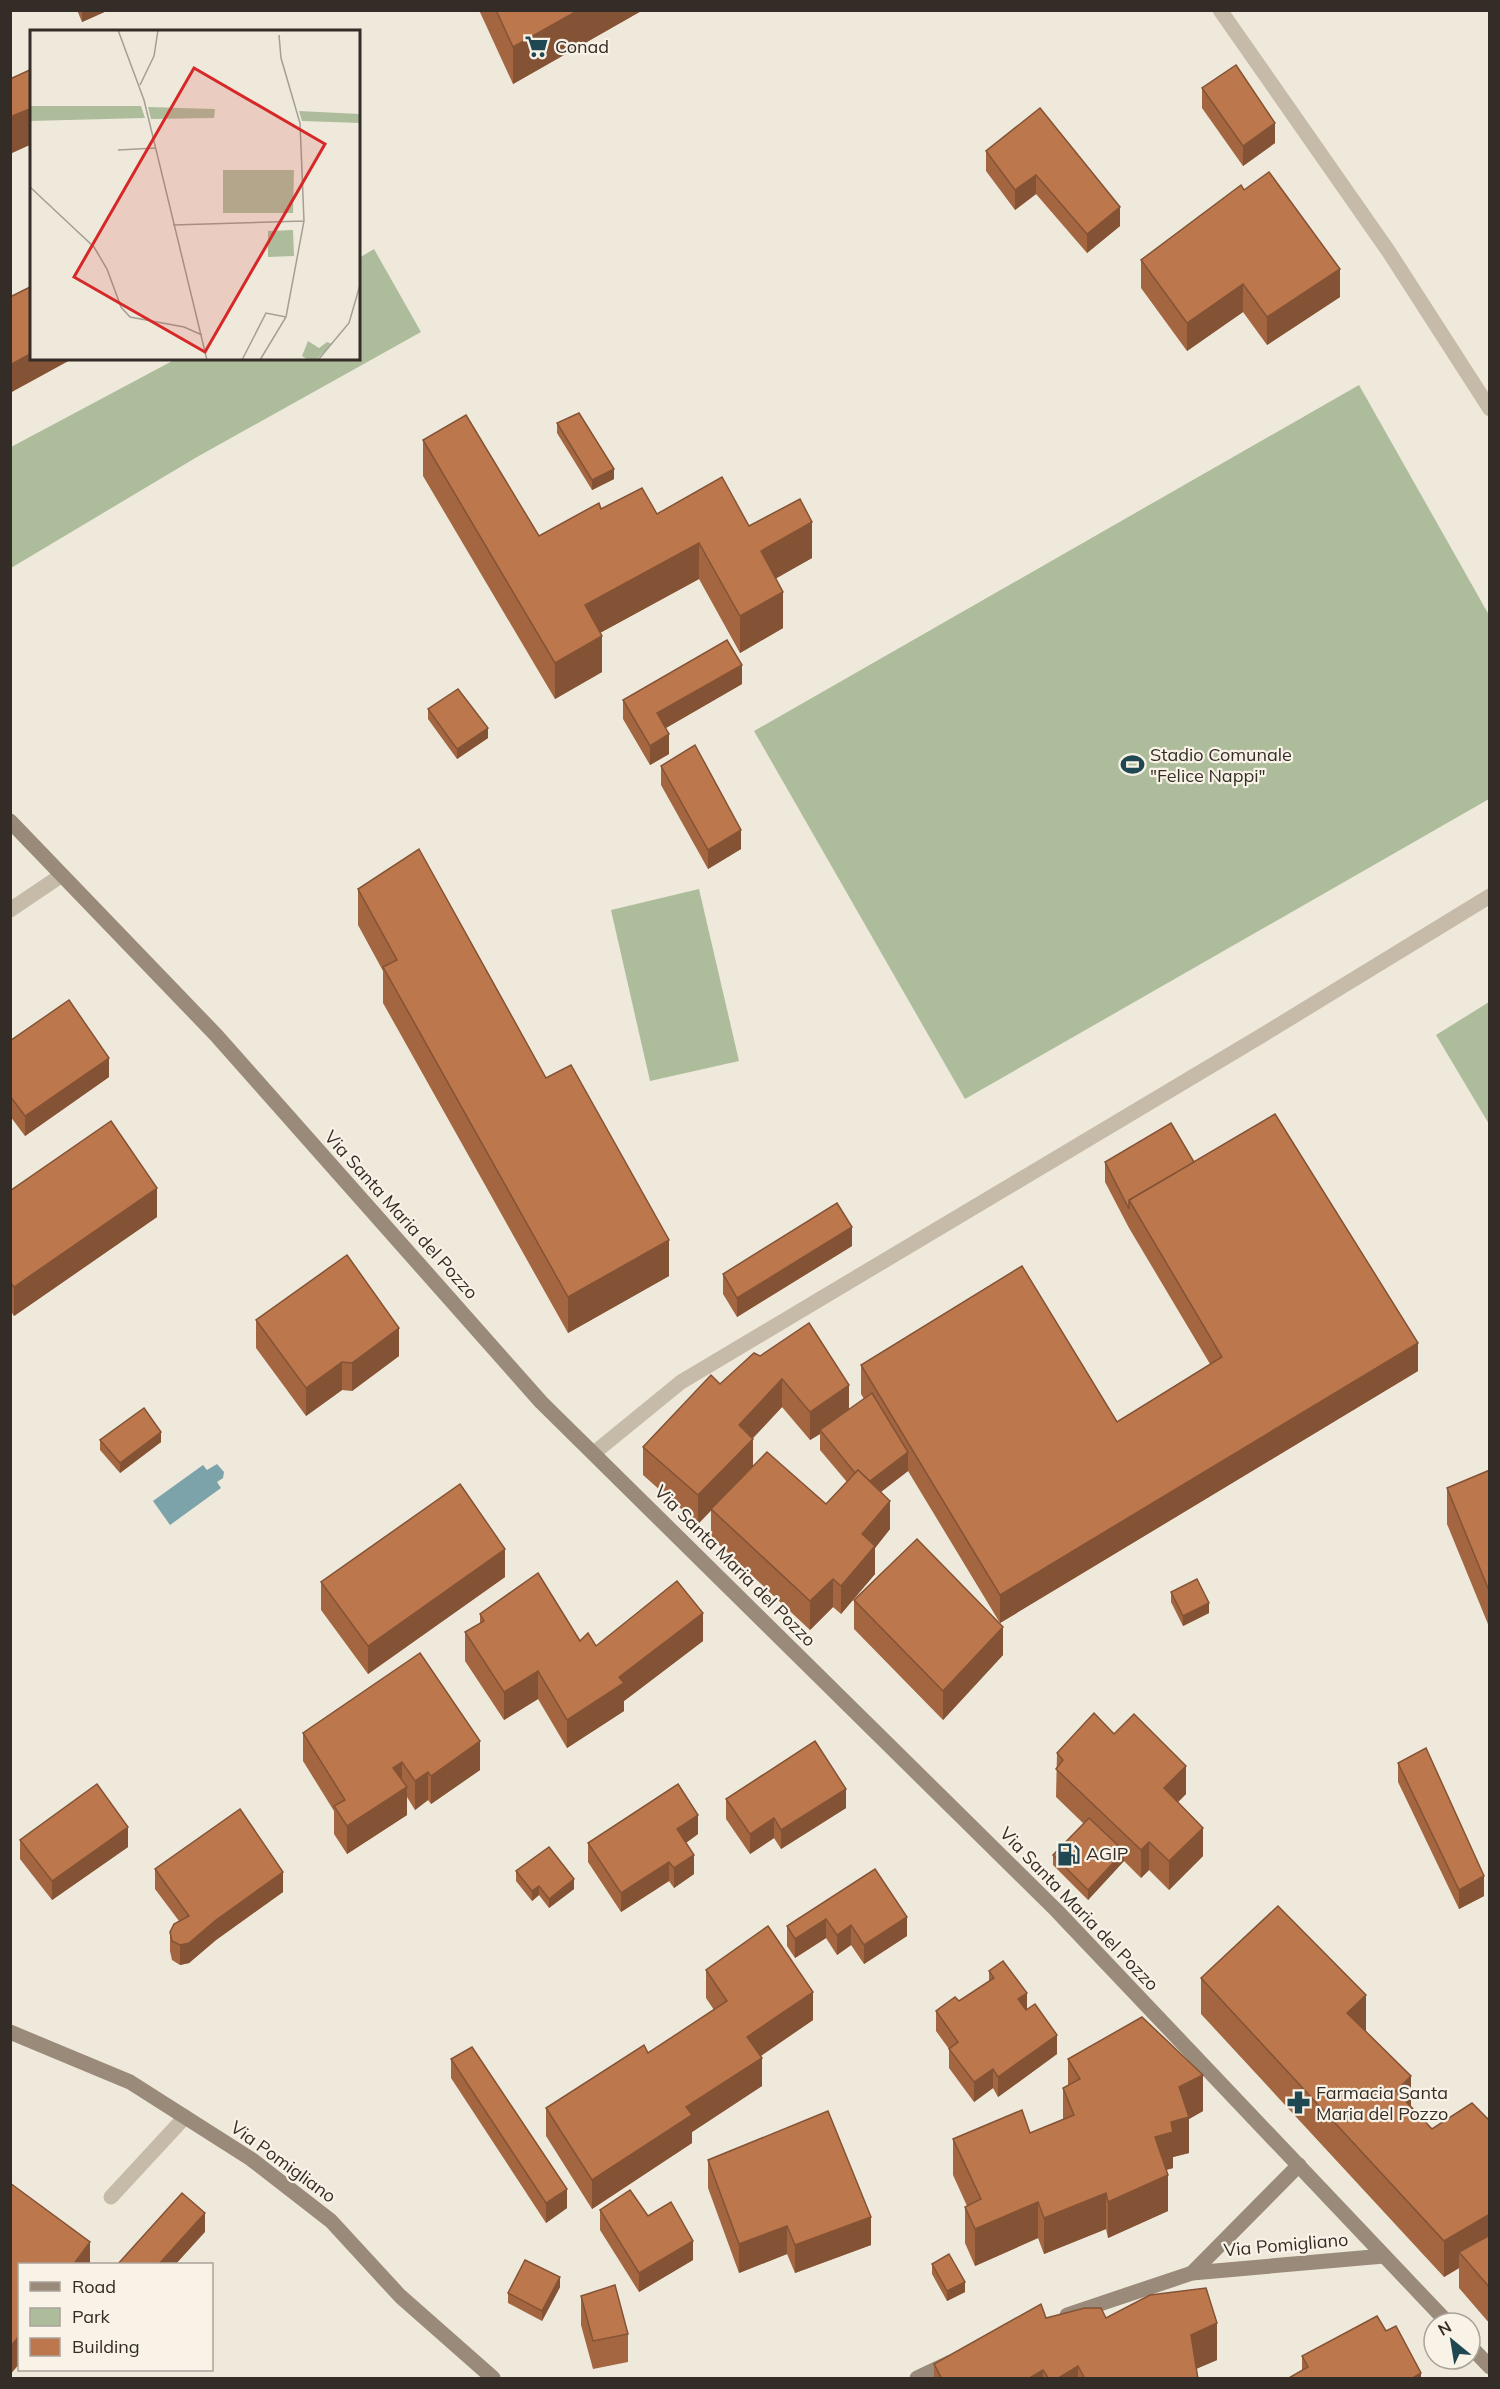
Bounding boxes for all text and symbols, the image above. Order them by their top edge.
inset map [30,30,360,360]
supermarket icon: Conad [524,34,550,60]
place label: Conad [555,35,609,58]
place label: Stadio Comunale "Felice Nappi" [1150,743,1292,787]
sports icon: Stadio Comunale "Felice Nappi" [1119,752,1145,778]
street label: Via Santa Maria del Pozzo [320,1126,483,1304]
street label: Via Santa Maria del Pozzo [650,1480,821,1651]
street label: Via Santa Maria del Pozzo [995,1822,1164,1995]
fuel station icon: AGIP [1055,1841,1081,1867]
place label: AGIP [1086,1842,1129,1865]
place label: Farmacia Santa Maria del Pozzo [1316,2081,1448,2125]
pharmacy icon: Farmacia Santa Maria del Pozzo [1285,2090,1311,2116]
street label: Via Pomigliano [226,2116,341,2208]
street label: Via Pomigliano [1223,2228,1349,2261]
legend [18,2263,213,2371]
text: Road [72,2275,116,2298]
text: Park [72,2305,111,2328]
north arrow [1422,2311,1482,2371]
text: N [1434,2316,1455,2340]
text: Building [72,2335,140,2358]

